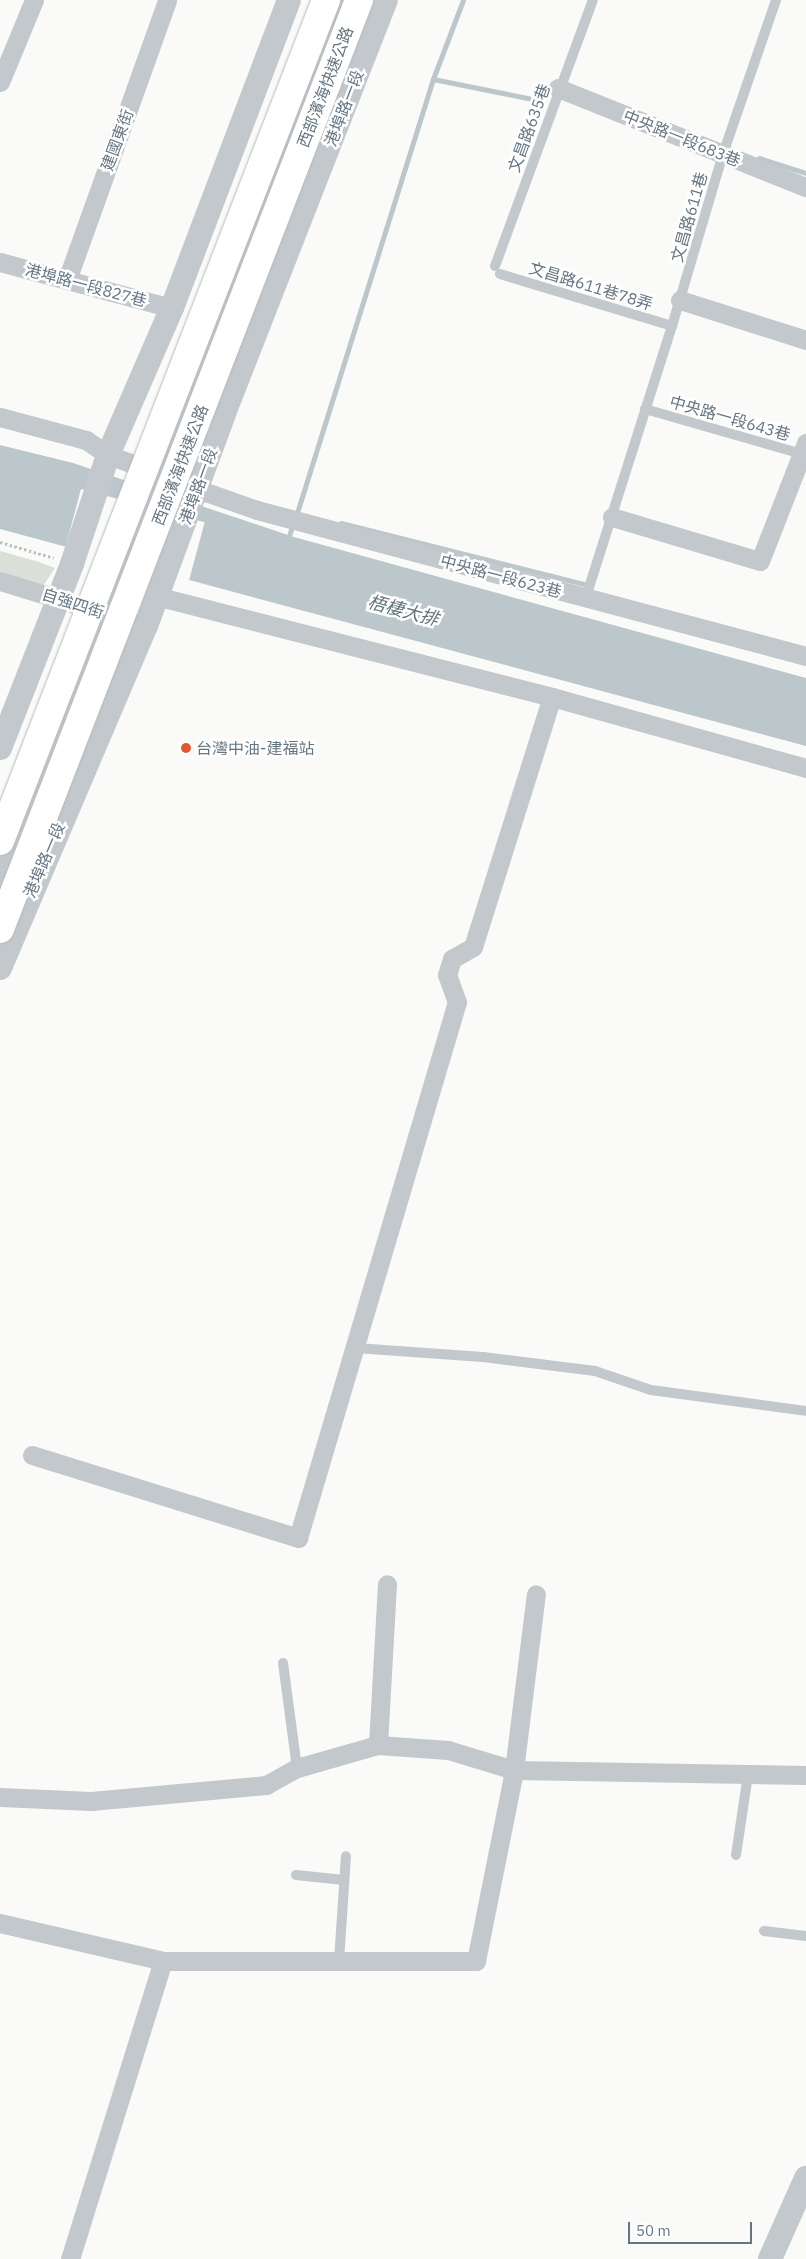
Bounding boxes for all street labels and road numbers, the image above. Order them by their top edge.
street label: 西部濱海快速公路 [293,24,357,150]
street label: 港埠路一段 [321,67,367,149]
street label: 文昌路635巷 [504,81,554,175]
street label: 中央路一段683巷 [621,106,743,170]
street label: 建國東街 [97,107,137,173]
street label: 文昌路611巷 [667,170,711,264]
street label: 文昌路611巷78弄 [527,258,655,314]
street label: 港埠路一段827巷 [23,260,149,310]
street label: 中央路一段643巷 [667,392,793,444]
street label: 西部濱海快速公路 [148,402,212,528]
street label: 港埠路一段 [175,445,221,527]
street label: 中央路一段623巷 [438,551,564,601]
street label: 自強四街 [40,584,106,622]
street label: 港埠路一段 [20,819,68,901]

